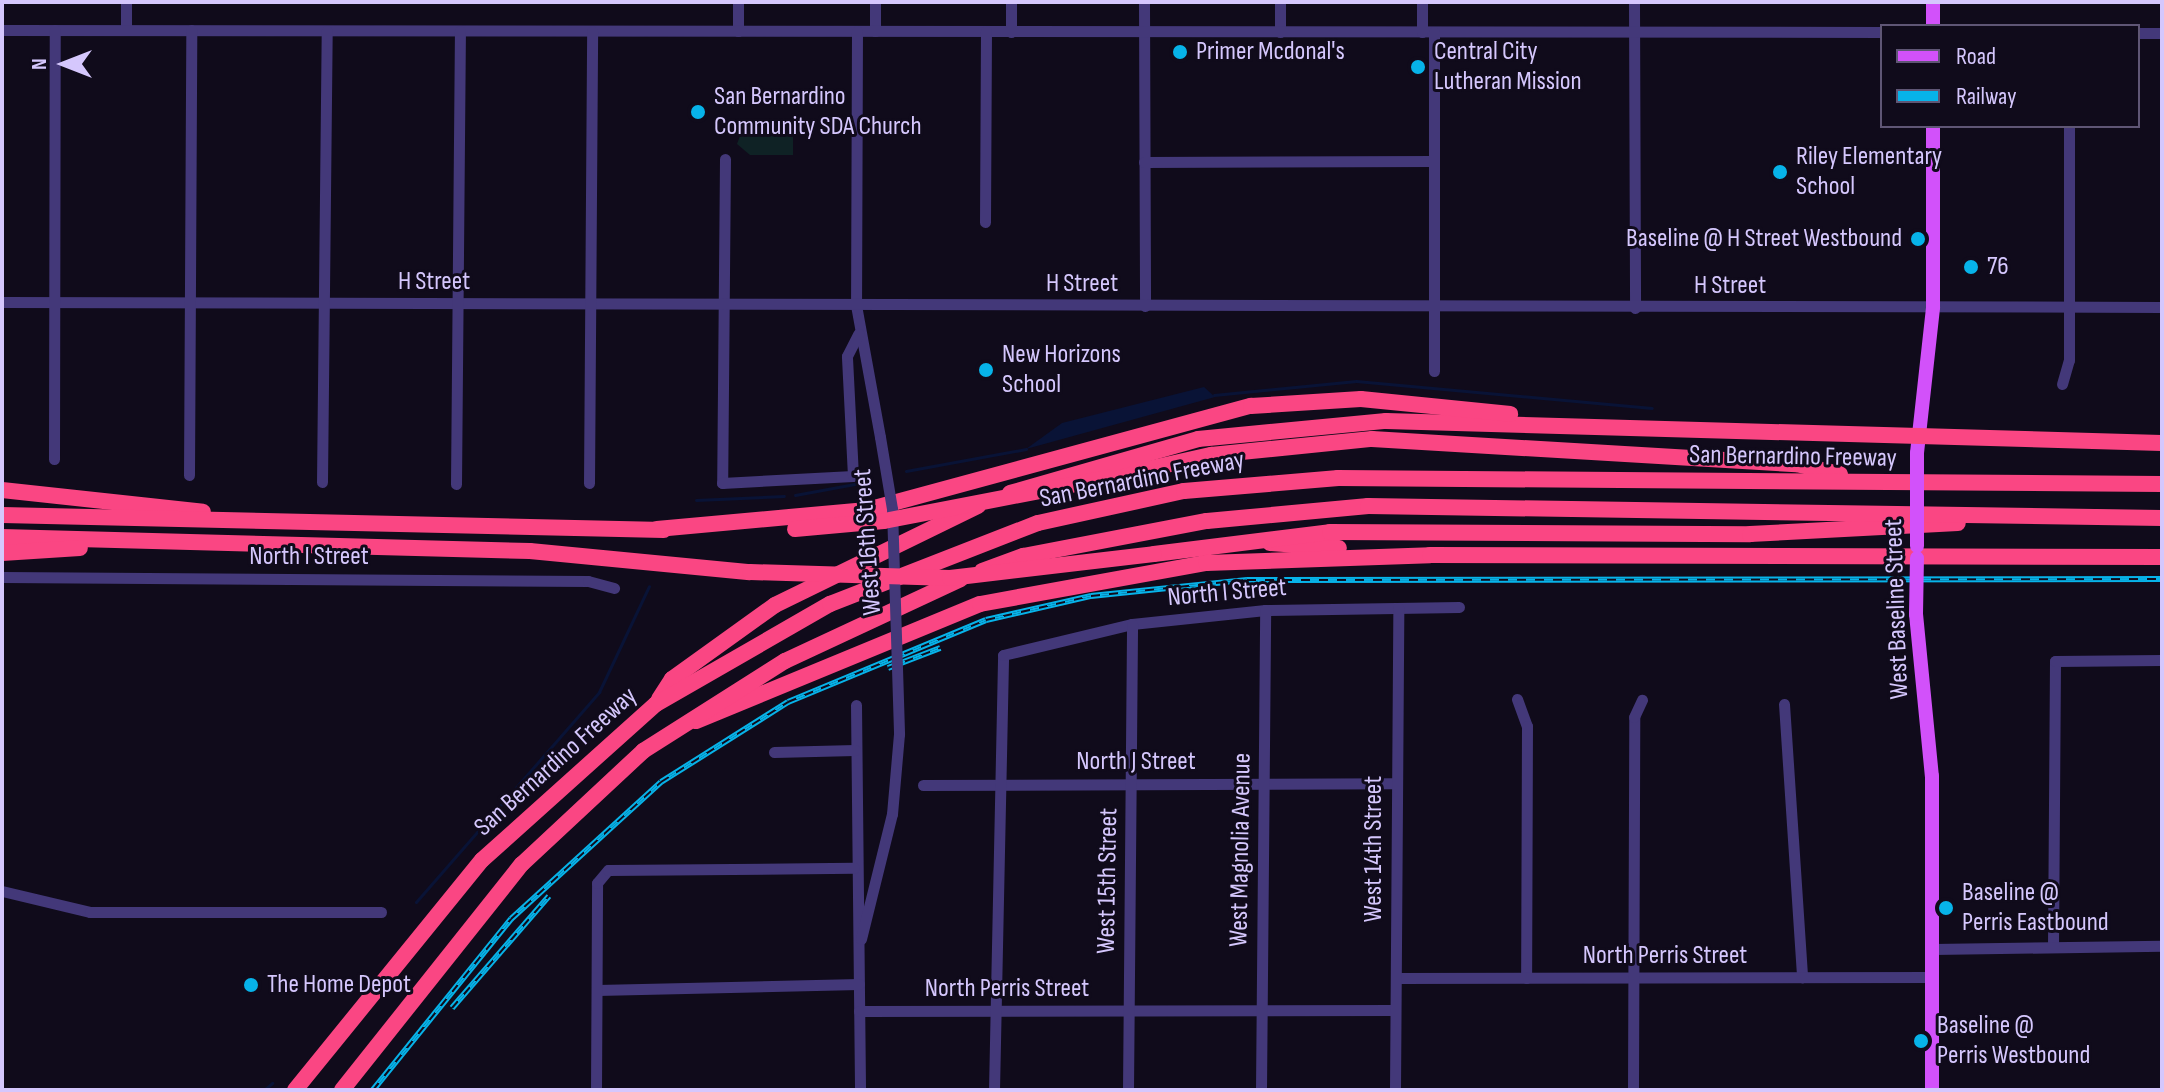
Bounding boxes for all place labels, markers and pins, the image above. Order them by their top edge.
place label: Primer Mcdonal's [1196,36,1345,68]
place label: Central City Lutheran Mission [1434,36,1582,98]
marker: Primer Mcdonal's [1171,43,1189,61]
marker: Central City Lutheran Mission [1409,58,1427,76]
place label: San Bernardino Community SDA Church [714,81,922,142]
marker: San Bernardino Community SDA Church [689,103,707,121]
place label: Riley Elementary School [1796,141,1942,202]
marker: Riley Elementary School [1771,163,1789,181]
place label: Baseline @ H Street Westbound [1626,223,1902,255]
marker: Baseline @ H Street Westbound [1909,230,1927,248]
place label: 76 [1987,251,2009,283]
marker: 76 [1962,258,1980,276]
place label: New Horizons School [1002,339,1121,400]
marker: New Horizons School [977,361,995,379]
place label: Baseline @ Perris Eastbound [1962,877,2109,938]
marker: Baseline @ Perris Eastbound [1937,899,1955,917]
place label: The Home Depot [267,969,411,1001]
marker: The Home Depot [242,976,260,994]
place label: Baseline @ Perris Westbound [1937,1010,2090,1072]
marker: Baseline @ Perris Westbound [1912,1032,1930,1050]

